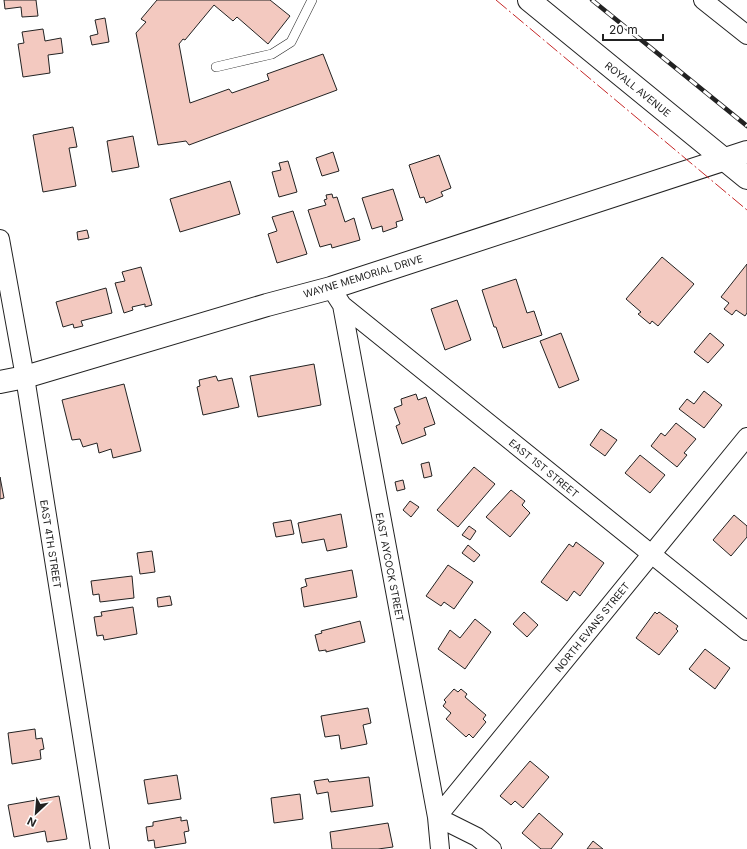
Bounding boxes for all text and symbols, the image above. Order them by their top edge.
scale bar [603,16,663,42]
text: 20 m [609,22,638,37]
street label: ROYALL AVENUE [603,59,673,119]
street label: WAYNE MEMORIAL DRIVE [302,252,424,300]
street label: EAST 1ST STREET [507,436,581,500]
street label: EAST 4TH STREET [38,499,64,589]
street label: EAST AYCOCK STREET [374,511,406,623]
street label: NORTH EVANS STREET [552,580,632,674]
north arrow [16,793,56,833]
text: N [25,814,38,830]

